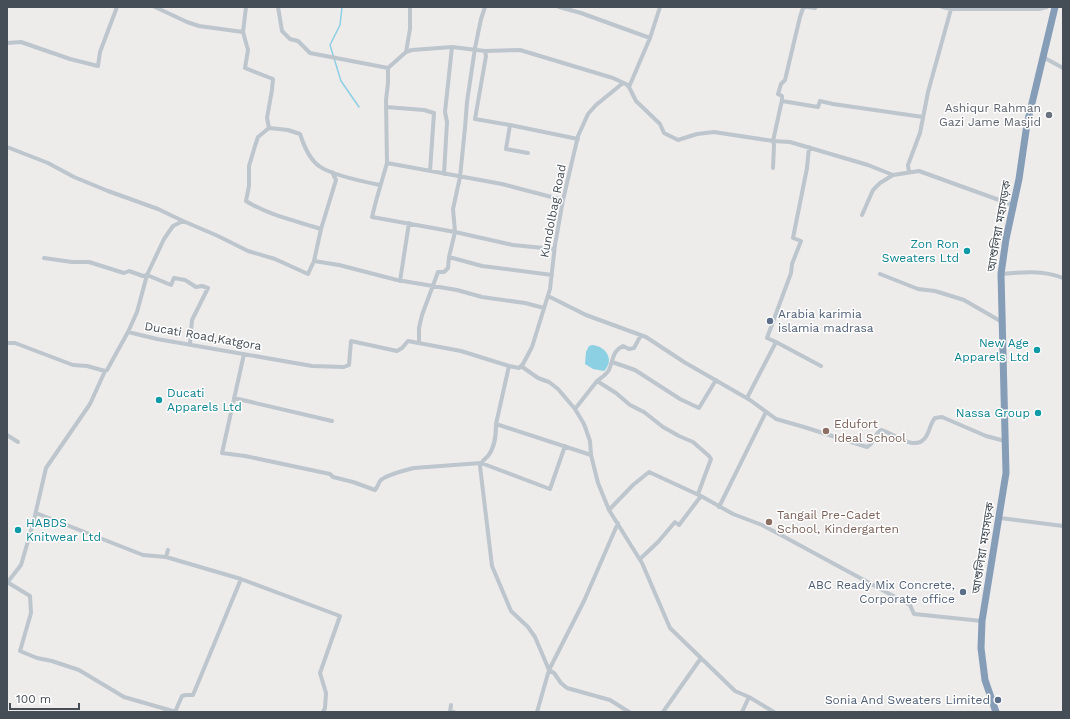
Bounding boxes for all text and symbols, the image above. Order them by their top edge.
place label: Ashiqur Rahman Gazi Jame Masjid [939,101,1041,129]
marker: Ashiqur Rahman Gazi Jame Masjid [1044,110,1054,120]
street label: Kundolbag Road [537,163,569,259]
street label: আশুলিয়া মহাসড়ক [983,179,1014,274]
place label: Zon Ron Sweaters Ltd [882,237,959,265]
marker: Zon Ron Sweaters Ltd [962,246,972,256]
place label: Arabia karimia islamia madrasa [778,307,874,335]
marker: Arabia karimia islamia madrasa [765,316,775,326]
street label: Ducati Road,Katgora [143,319,263,353]
place label: New Age Apparels Ltd [954,336,1029,364]
marker: New Age Apparels Ltd [1032,345,1042,355]
place label: Ducati Apparels Ltd [167,386,242,414]
marker: Ducati Apparels Ltd [154,395,164,405]
place label: Nassa Group [956,406,1030,420]
marker: Nassa Group [1033,408,1043,418]
place label: Edufort Ideal School [834,417,906,445]
marker: Edufort Ideal School [821,426,831,436]
street label: আশুলিয়া মহাসড়ক [968,501,997,596]
place label: Tangail Pre-Cadet School, Kindergarten [777,508,899,536]
place label: HABDS Knitwear Ltd [26,516,101,544]
marker: Tangail Pre-Cadet School, Kindergarten [764,517,774,527]
marker: HABDS Knitwear Ltd [13,525,23,535]
place label: ABC Ready Mix Concrete, Corporate office [808,578,955,606]
marker: ABC Ready Mix Concrete, Corporate office [958,587,968,597]
scale bar [10,685,79,711]
text: 100 m [16,692,51,706]
place label: Sonia And Sweaters Limited [825,693,990,707]
marker: Sonia And Sweaters Limited [993,695,1003,705]

